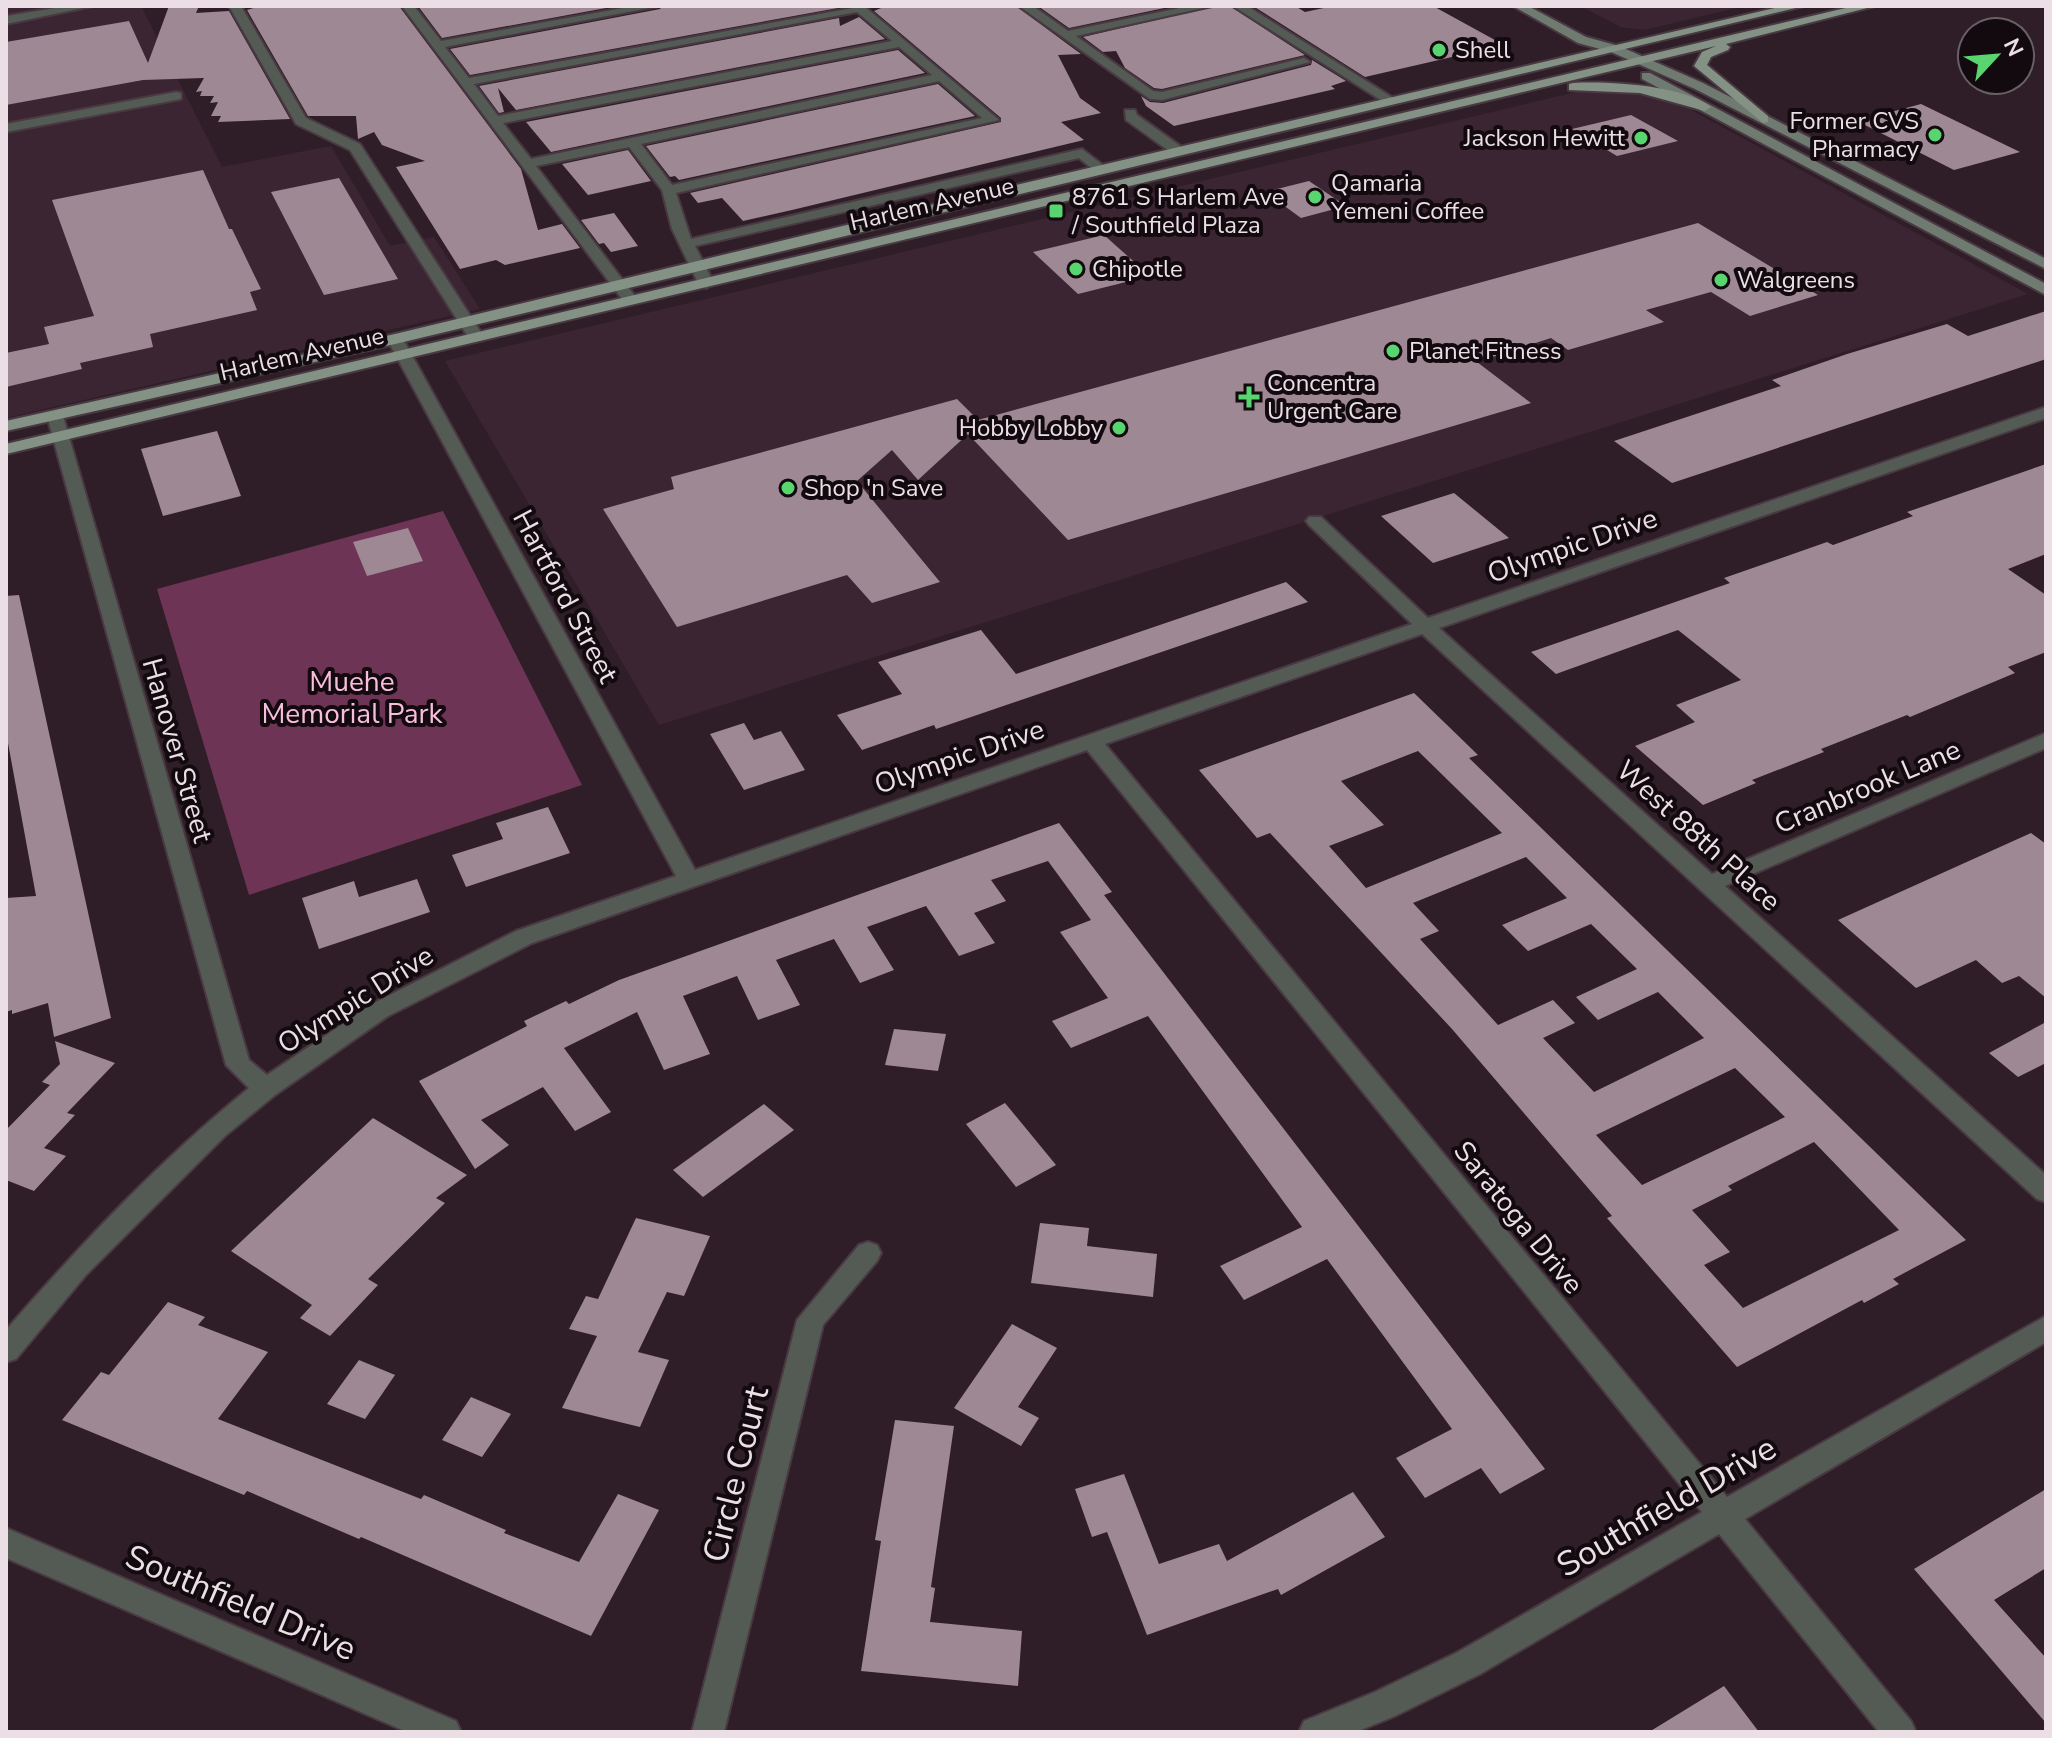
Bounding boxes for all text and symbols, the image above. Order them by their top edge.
north arrow [1956,16,2036,96]
place label: Shell [1455,34,1510,66]
text: N [1996,34,2030,62]
marker: Shell [1430,41,1448,59]
place label: Former CVS Pharmacy [1790,105,1920,165]
place label: Jackson Hewitt [1463,122,1626,154]
marker: Former CVS Pharmacy [1926,126,1944,144]
marker: Jackson Hewitt [1632,129,1650,147]
place label: Qamaria Yemeni Coffee [1330,167,1484,227]
street label: Harlem Avenue [847,170,1017,238]
place label: 8761 S Harlem Ave / Southfield Plaza [1071,181,1285,241]
marker: Qamaria Yemeni Coffee [1306,188,1324,206]
marker: 8761 S Harlem Ave / Southfield Plaza [1047,202,1065,220]
place label: Chipotle [1092,253,1183,285]
marker: Chipotle [1067,260,1085,278]
place label: Walgreens [1737,264,1855,296]
marker: Walgreens [1712,271,1730,289]
street label: Harlem Avenue [217,320,387,388]
place label: Planet Fitness [1409,335,1562,367]
marker: Planet Fitness [1384,342,1402,360]
place label: Concentra Urgent Care [1267,367,1398,427]
marker: Concentra Urgent Care [1238,386,1260,408]
place label: Hobby Lobby [959,412,1104,444]
marker: Hobby Lobby [1110,419,1128,437]
place label: Shop 'n Save [804,472,943,504]
marker: Shop 'n Save [779,479,797,497]
street label: Olympic Drive [1482,499,1662,593]
street label: Hartford Street [503,503,627,690]
street label: Hanover Street [133,654,222,847]
park label: Muehe Memorial Park [261,663,444,733]
street label: Olympic Drive [869,710,1049,804]
street label: Cranbrook Lane [1768,731,1966,843]
street label: West 88th Place [1608,752,1789,920]
street label: Olympic Drive [270,937,441,1063]
street label: Saratoga Drive [1445,1133,1592,1302]
street label: Circle Court [692,1380,780,1567]
street label: Southfield Drive [1548,1425,1785,1588]
street label: Southfield Drive [118,1534,363,1672]

